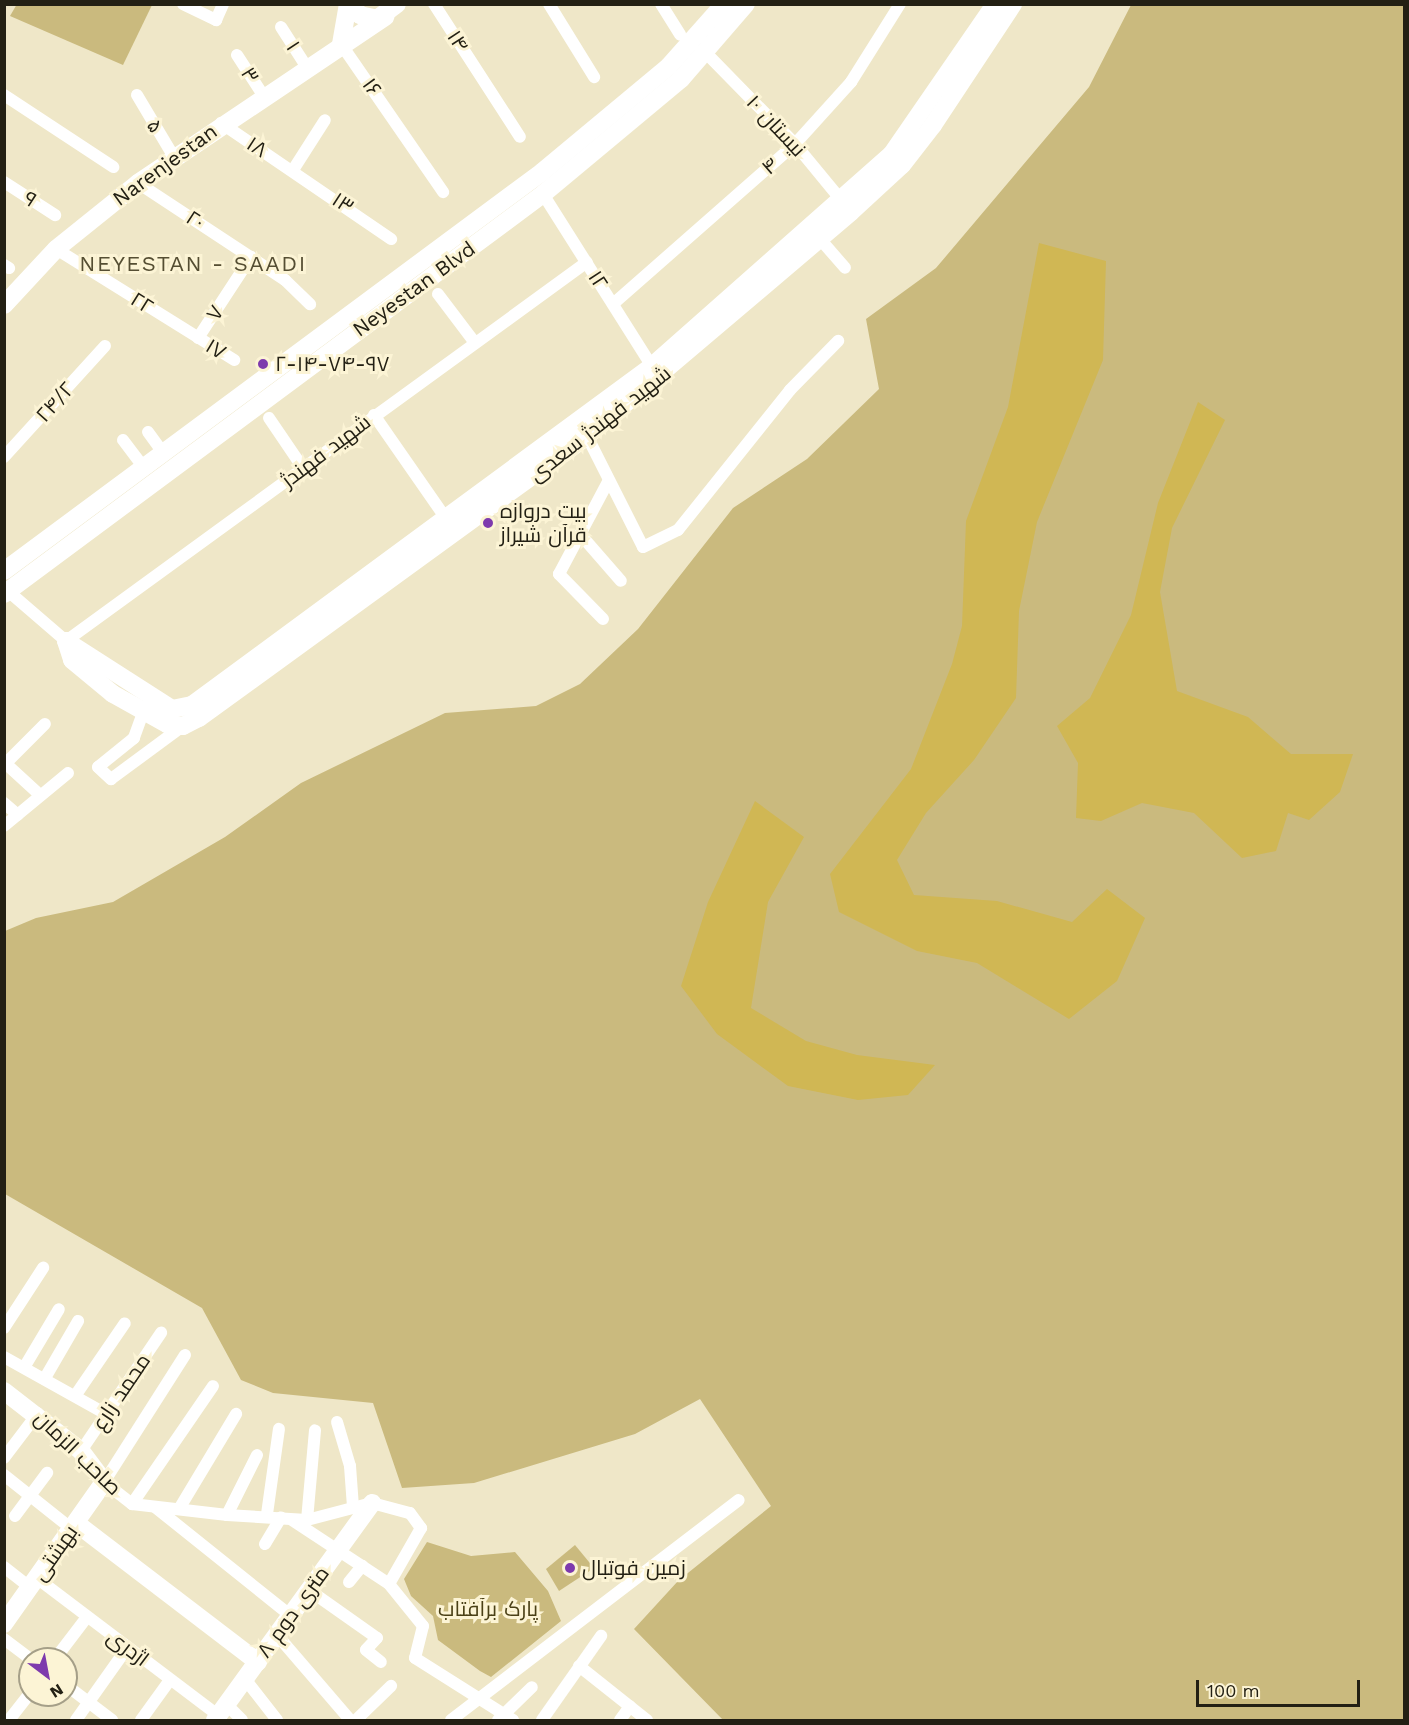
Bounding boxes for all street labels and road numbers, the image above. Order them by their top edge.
street label: ۱۴ [442,26,474,56]
street label: ۱ [281,36,305,56]
street label: ۳ [236,62,264,88]
street label: ۱۶ [357,73,387,101]
street label: نیستان ۱۰ [741,90,811,162]
street label: ۵ [141,115,169,137]
street label: Narenjestan [108,119,222,211]
street label: ۱۸ [242,131,272,163]
street label: ۴ [756,152,784,180]
street label: ۹ [19,185,41,213]
street label: ۱۳ [327,187,359,219]
street label: ۲۰ [181,205,209,235]
street label: Neyestan Blvd [348,236,480,342]
street label: ۱۲ [583,266,613,294]
street label: ۲۲ [126,286,158,320]
street label: ۷ [201,301,229,325]
street label: ۱۷ [201,333,231,365]
street label: شهید فهندژ سعدی [524,361,676,487]
street label: ۲۴/۲ [30,377,80,427]
street label: شهید فهندژ [276,409,376,493]
street label: محمد زارع [86,1349,156,1435]
street label: صاحب الزمان [29,1405,127,1501]
street label: بهشتی [27,1520,83,1586]
street label: ۸ متری دوم [251,1561,335,1663]
street label: اژدری [102,1624,154,1672]

